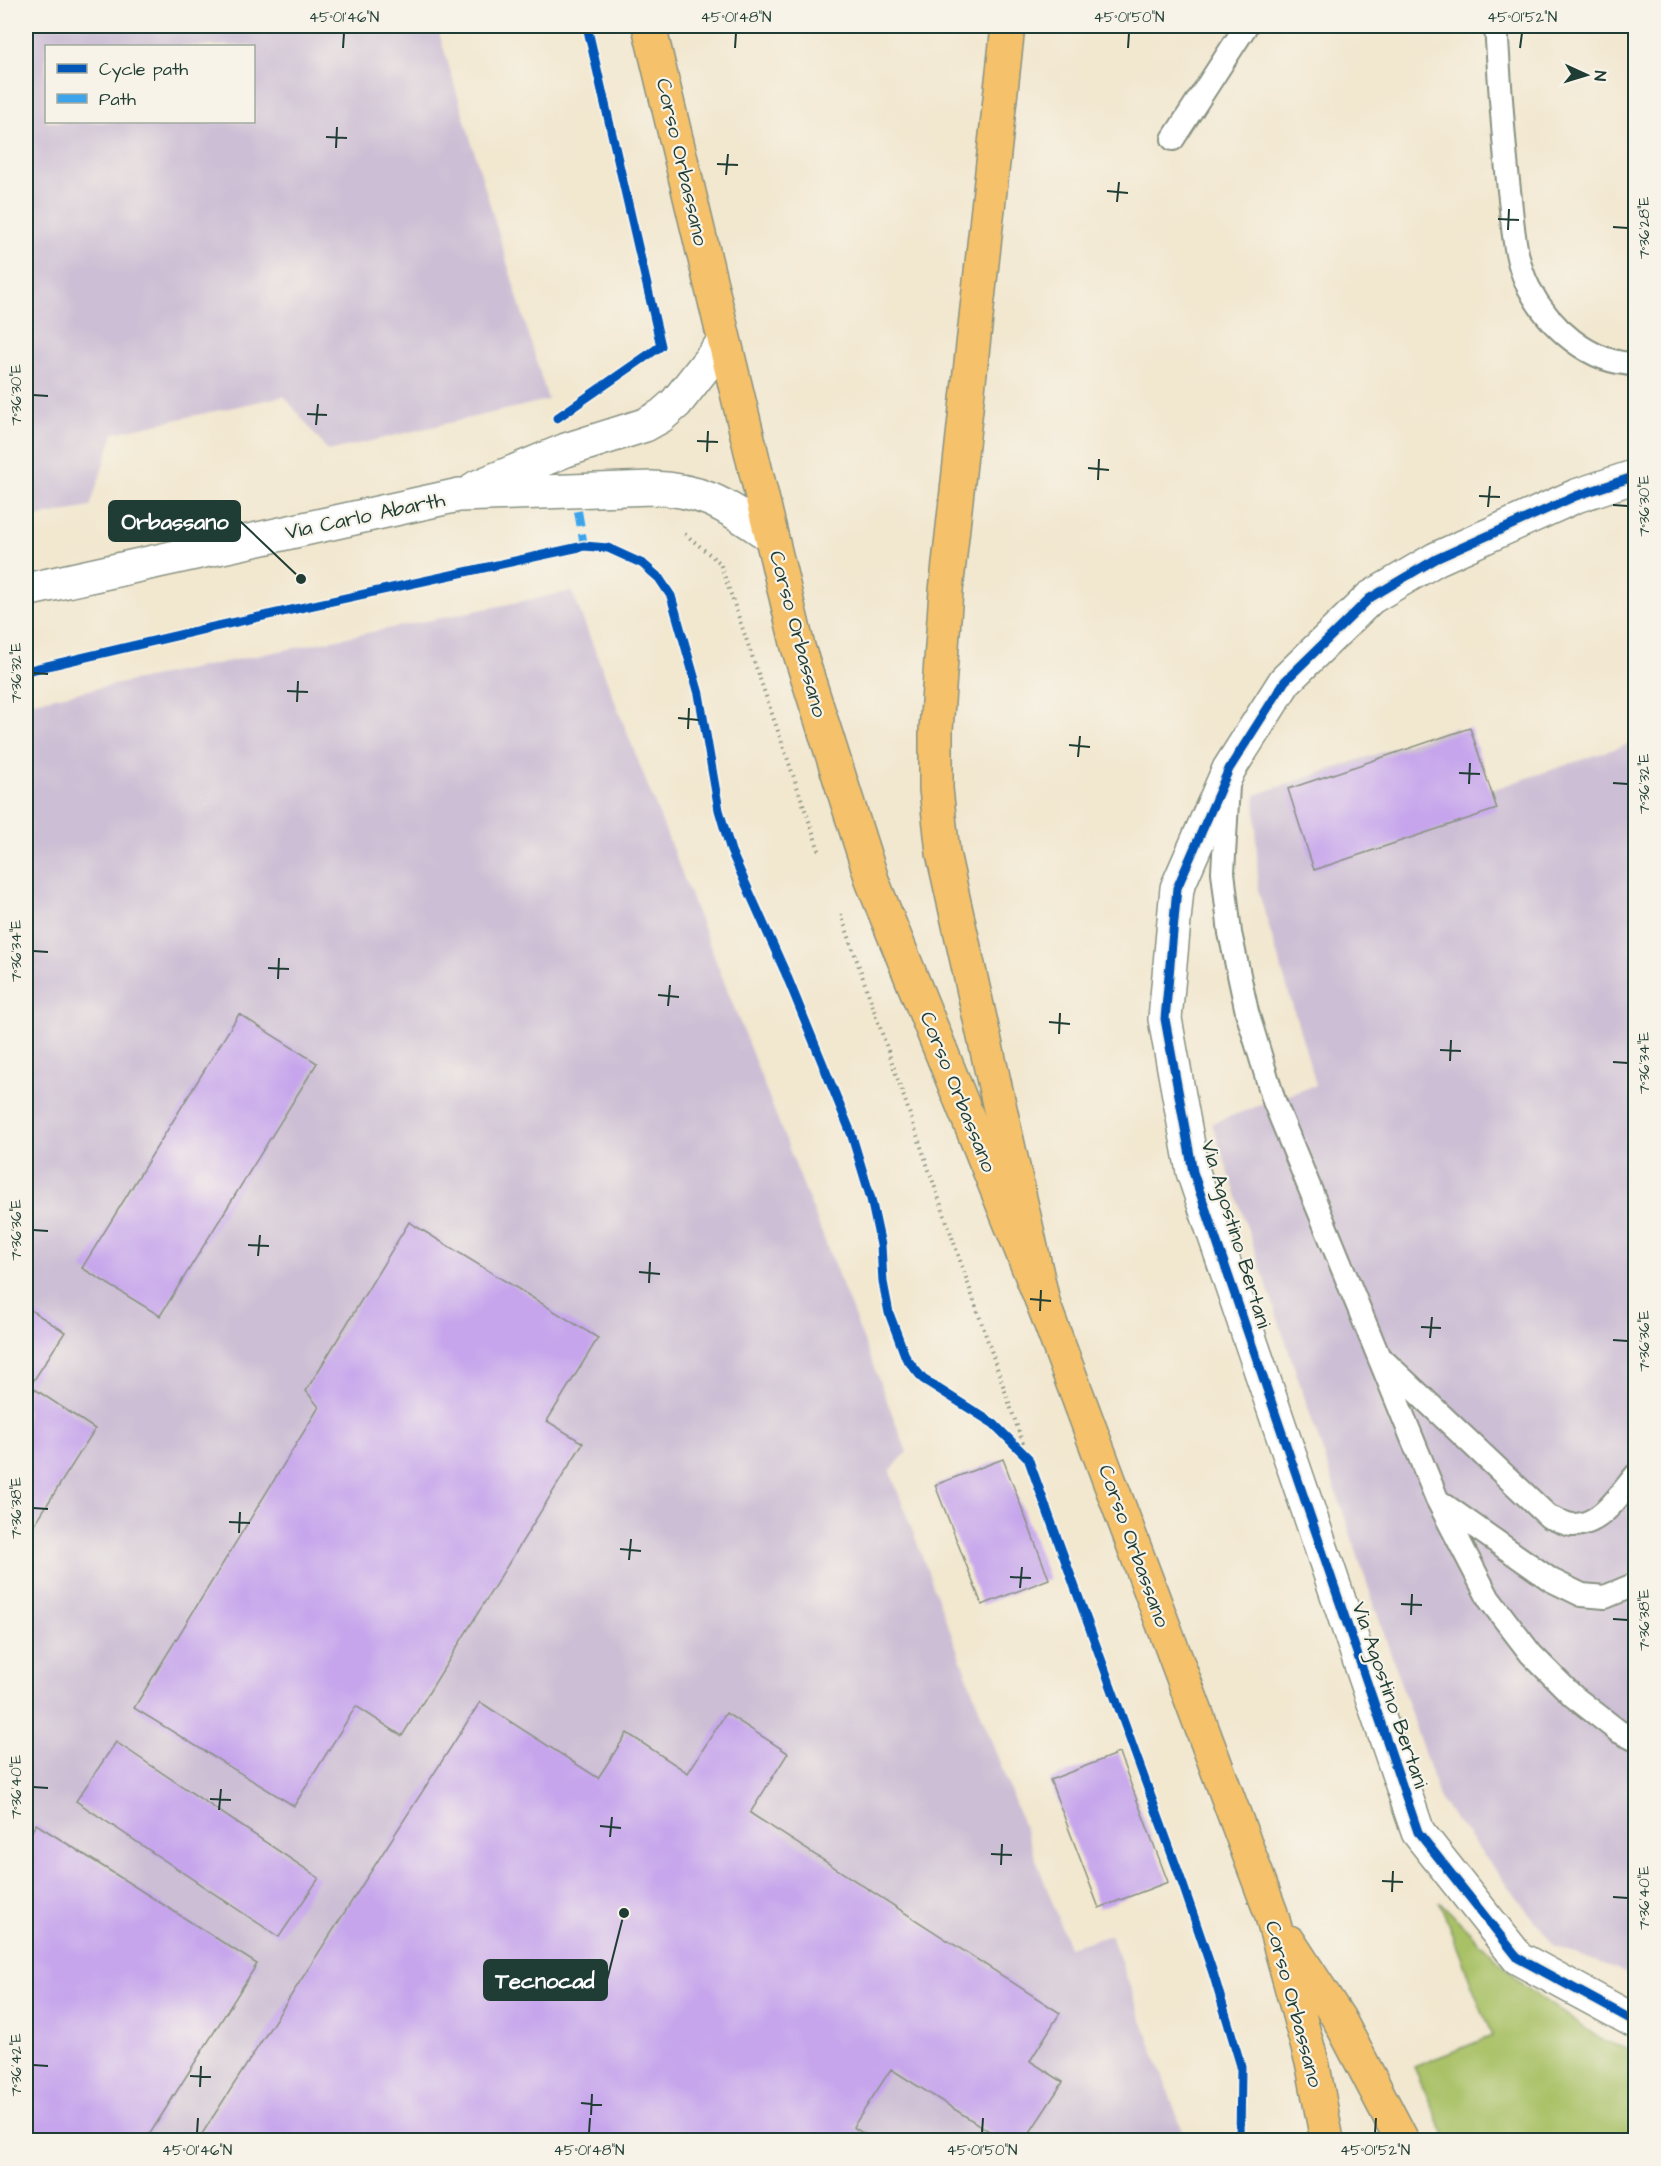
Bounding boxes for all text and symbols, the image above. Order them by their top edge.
text: 45°01'46"N [309,7,379,28]
text: 45°01'48"N [701,7,771,28]
text: 45°01'50"N [1094,7,1164,28]
text: 45°01'52"N [1487,7,1557,28]
legend [45,45,255,123]
north arrow [1556,45,1616,105]
text: Cycle path [99,57,188,83]
text: N [1589,70,1611,82]
street label: Corso Orbassano [649,75,715,249]
text: Path [99,87,136,112]
text: 7°36'28"E [1634,197,1655,259]
text: 7°36'30"E [6,364,27,426]
text: 7°36'30"E [1634,475,1655,537]
street label: Via Carlo Abarth [283,485,448,547]
callout: Orbassano [109,501,240,541]
text: Orbassano [121,507,229,538]
street label: Corso Orbassano [762,548,834,721]
text: 7°36'32"E [6,643,27,703]
text: 7°36'32"E [1634,754,1655,814]
text: 7°36'34"E [6,920,27,982]
street label: Corso Orbassano [912,1007,1004,1177]
text: 7°36'34"E [1634,1032,1655,1094]
street label: Via Agostino Bertani [1192,1136,1278,1332]
text: 7°36'36"E [6,1199,27,1261]
text: 7°36'36"E [1634,1310,1655,1372]
street label: Corso Orbassano [1091,1461,1177,1632]
text: 7°36'38"E [6,1477,27,1539]
text: 7°36'38"E [1634,1589,1655,1651]
street label: Via Agostino Bertani [1343,1598,1435,1793]
text: 7°36'40"E [6,1755,27,1819]
text: 7°36'40"E [1634,1866,1655,1930]
street label: Corso Orbassano [1258,1918,1330,2091]
callout: Tecnocad [484,1960,607,2000]
text: Tecnocad [494,1966,595,1997]
text: 7°36'42"E [6,2033,27,2097]
text: 45°01'46"N [162,2140,232,2161]
text: 45°01'48"N [554,2140,624,2161]
text: 45°01'50"N [947,2140,1017,2161]
text: 45°01'52"N [1340,2140,1410,2161]

